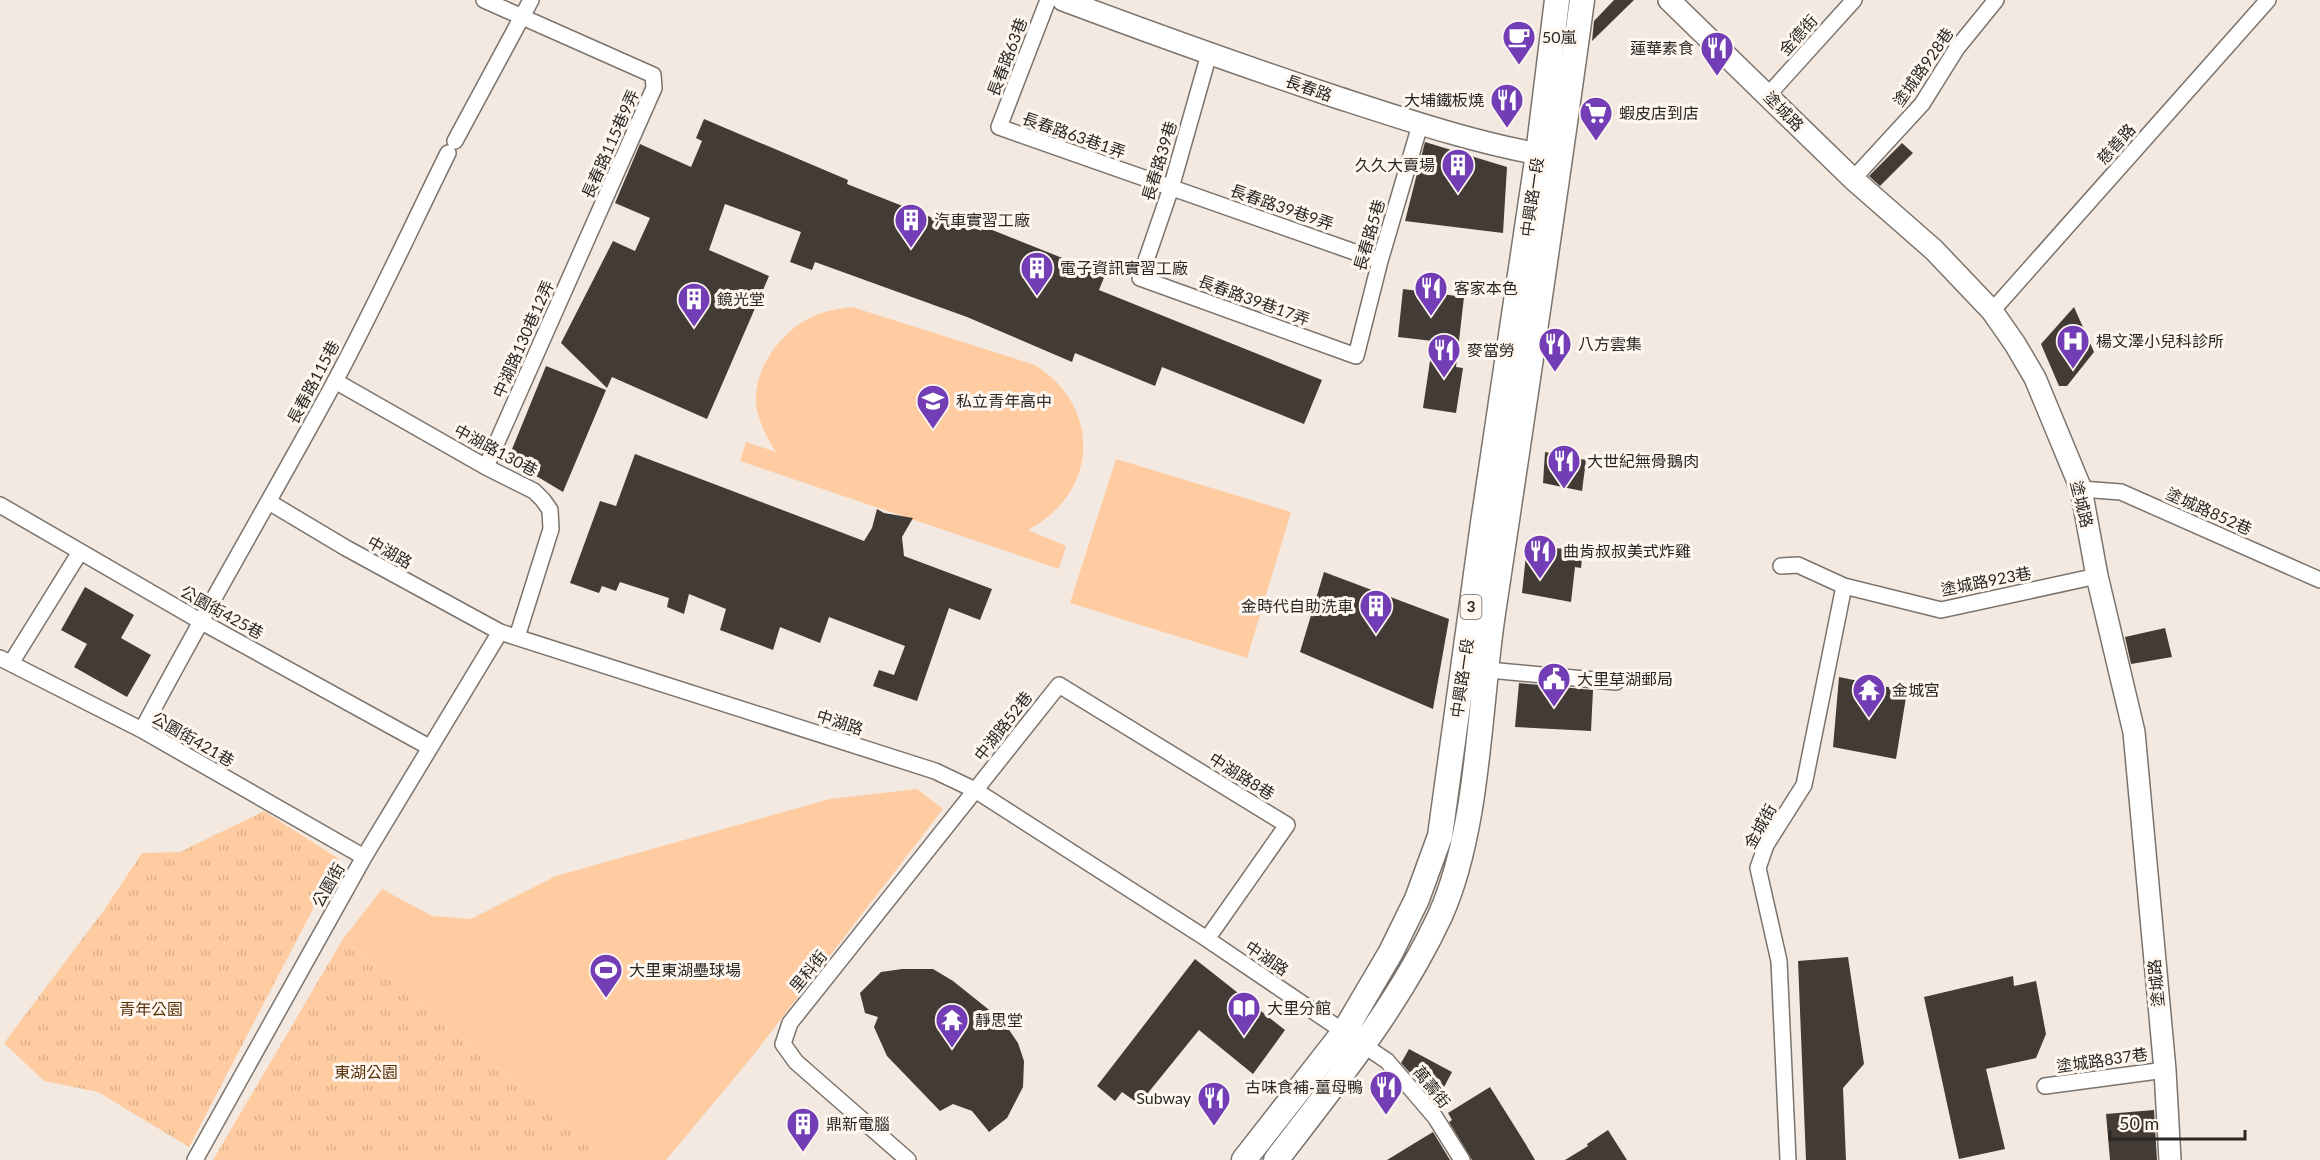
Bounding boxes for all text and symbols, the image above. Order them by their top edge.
street label: 金德街 [1775,10,1821,59]
street label: 長春路63巷 [983,15,1030,99]
cafe icon: 50嵐 [1501,19,1537,66]
street label: 塗城路928巷 [1888,24,1957,110]
place label: 50嵐 [1542,27,1577,46]
restaurant icon: 蓮華素食 [1699,30,1735,77]
place label: 蓮華素食 [1630,38,1694,57]
street label: 長春路 [1283,71,1335,104]
restaurant icon: 大埔鐵板燒 [1489,82,1525,129]
street label: 長春路115巷9弄 [577,86,642,201]
street label: 塗城路 [1761,87,1808,134]
place label: 大埔鐵板燒 [1404,90,1484,109]
supermarket icon: 蝦皮店到店 [1578,95,1614,142]
place label: 蝦皮店到店 [1619,103,1699,122]
street label: 長春路63巷1弄 [1020,108,1128,161]
street label: 長春路39巷 [1137,119,1180,203]
street label: 慈善路 [2093,119,2139,168]
building icon: 久久大賣場 [1440,147,1476,194]
place label: 久久大賣場 [1355,155,1435,174]
street label: 中興路一段 [1517,156,1546,238]
street label: 長春路39巷9弄 [1228,180,1336,233]
street label: 長春路5巷 [1349,197,1388,273]
building icon: 汽車實習工廠 [893,202,929,249]
place label: 汽車實習工廠 [934,210,1030,229]
building icon: 電子資訊實習工廠 [1019,250,1055,297]
place label: 電子資訊實習工廠 [1060,258,1188,277]
restaurant icon: 客家本色 [1413,270,1449,317]
street label: 長春路39巷17弄 [1196,271,1312,328]
street label: 中湖路130巷12弄 [488,277,557,400]
place label: 客家本色 [1454,278,1518,297]
building icon: 鏡光堂 [676,281,712,328]
place label: 鏡光堂 [717,289,765,308]
hospital icon: 楊文澤小兒科診所 [2055,323,2091,370]
restaurant icon: 八方雲集 [1537,326,1573,373]
place label: 楊文澤小兒科診所 [2096,331,2224,350]
restaurant icon: 麥當勞 [1426,332,1462,379]
place label: 八方雲集 [1578,334,1642,353]
street label: 長春路115巷 [283,337,343,427]
place label: 麥當勞 [1467,340,1515,359]
school or university icon: 私立青年高中 [915,383,951,430]
place label: 私立青年高中 [956,391,1052,410]
street label: 中湖路130巷 [451,420,541,480]
restaurant icon: 大世紀無骨鵝肉 [1546,443,1582,490]
place label: 大世紀無骨鵝肉 [1587,451,1699,470]
street label: 塗城路 [2067,478,2098,529]
street label: 塗城路852巷 [2163,483,2255,538]
street label: 中湖路 [365,532,416,572]
restaurant icon: 曲肯叔叔美式炸雞 [1522,533,1558,580]
place label: 曲肯叔叔美式炸雞 [1563,541,1691,560]
street label: 塗城路923巷 [1939,562,2033,599]
street label: 公園街425巷 [177,581,267,642]
building icon: 金時代自助洗車 [1358,588,1394,635]
road number: 3 [1460,595,1482,619]
place label: 金時代自助洗車 [1241,596,1353,615]
street label: 中興路一段 [1447,637,1476,719]
public building icon: 大里草湖郵局 [1536,661,1572,708]
place label: 大里草湖郵局 [1577,669,1673,688]
temple icon: 金城宮 [1851,672,1887,719]
place label: 金城宮 [1892,680,1940,699]
street label: 中湖路52巷 [970,687,1036,764]
street label: 中湖路 [814,705,866,738]
street label: 公園街421巷 [149,707,238,770]
street label: 中湖路8巷 [1206,748,1278,803]
street label: 金城街 [1740,800,1780,851]
street label: 公園街 [307,859,348,910]
street label: 中湖路 [1242,936,1292,979]
street label: 里科街 [785,946,830,995]
sports icon: 大里東湖壘球場 [588,952,624,999]
street label: 塗城路 [2144,958,2167,1008]
place label: 大里東湖壘球場 [629,960,741,979]
library icon: 大里分館 [1226,990,1262,1037]
place label: 大里分館 [1267,998,1331,1017]
park label: 青年公園 [119,999,183,1018]
temple icon: 靜思堂 [934,1002,970,1049]
place label: 靜思堂 [975,1010,1023,1029]
street label: 塗城路837巷 [2055,1044,2149,1075]
park label: 東湖公園 [334,1062,398,1081]
street label: 萬壽街 [1410,1062,1455,1111]
restaurant icon: 古味食補-薑母鴨 [1368,1069,1404,1116]
place label: 古味食補-薑母鴨 [1245,1077,1363,1096]
restaurant icon: Subway [1196,1080,1232,1127]
place label: Subway [1136,1088,1192,1107]
scale bar [2110,1103,2245,1141]
building icon: 鼎新電腦 [785,1106,821,1153]
text: 50 m [2119,1112,2159,1134]
place label: 鼎新電腦 [826,1114,890,1133]

